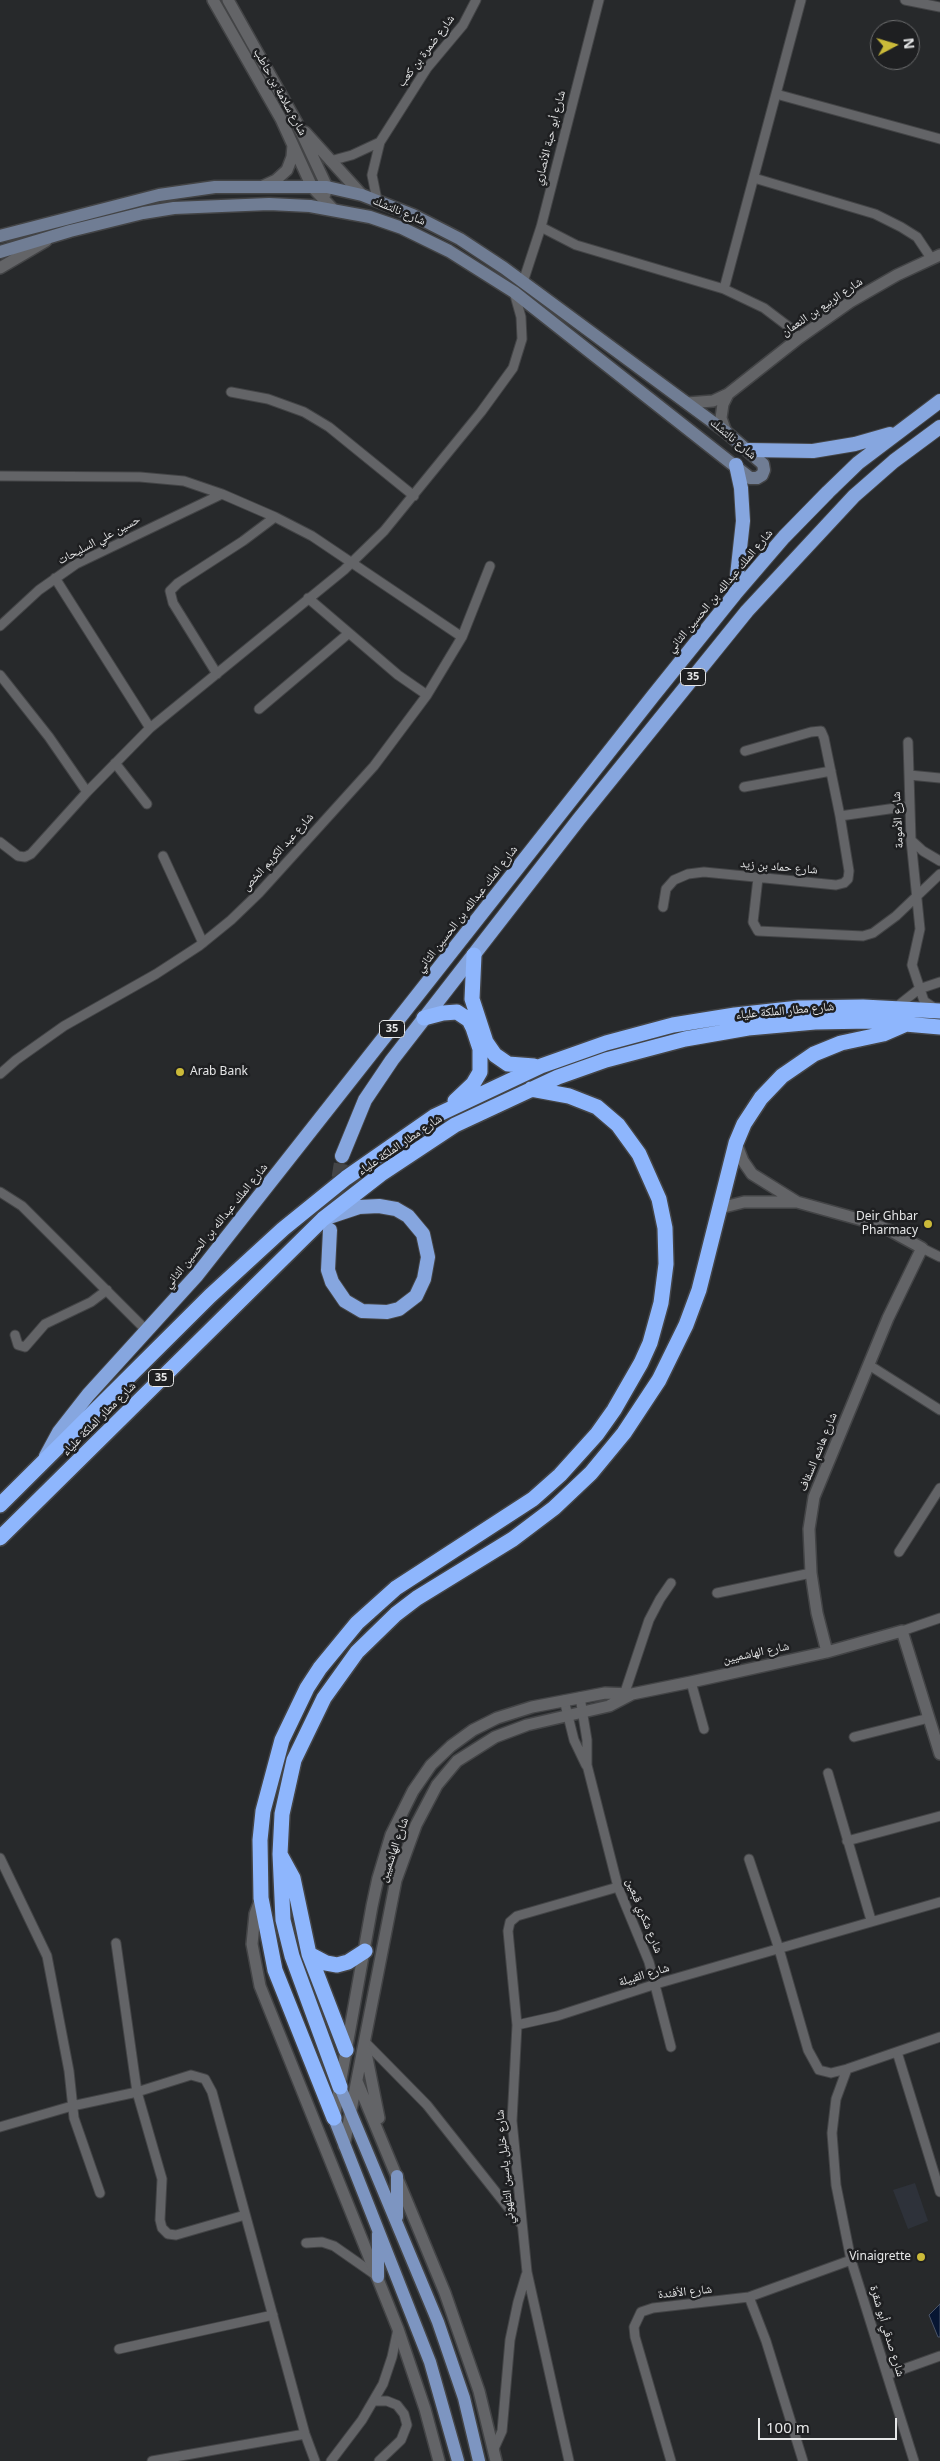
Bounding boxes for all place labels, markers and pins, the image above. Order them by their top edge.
place label: Arab Bank [190,1065,248,1079]
marker: Arab Bank [174,1066,186,1078]
place label: Deir Ghbar Pharmacy [856,1210,918,1238]
marker: Deir Ghbar Pharmacy [922,1218,934,1230]
place label: Vinaigrette [849,2250,911,2264]
marker: Vinaigrette [915,2251,927,2263]

